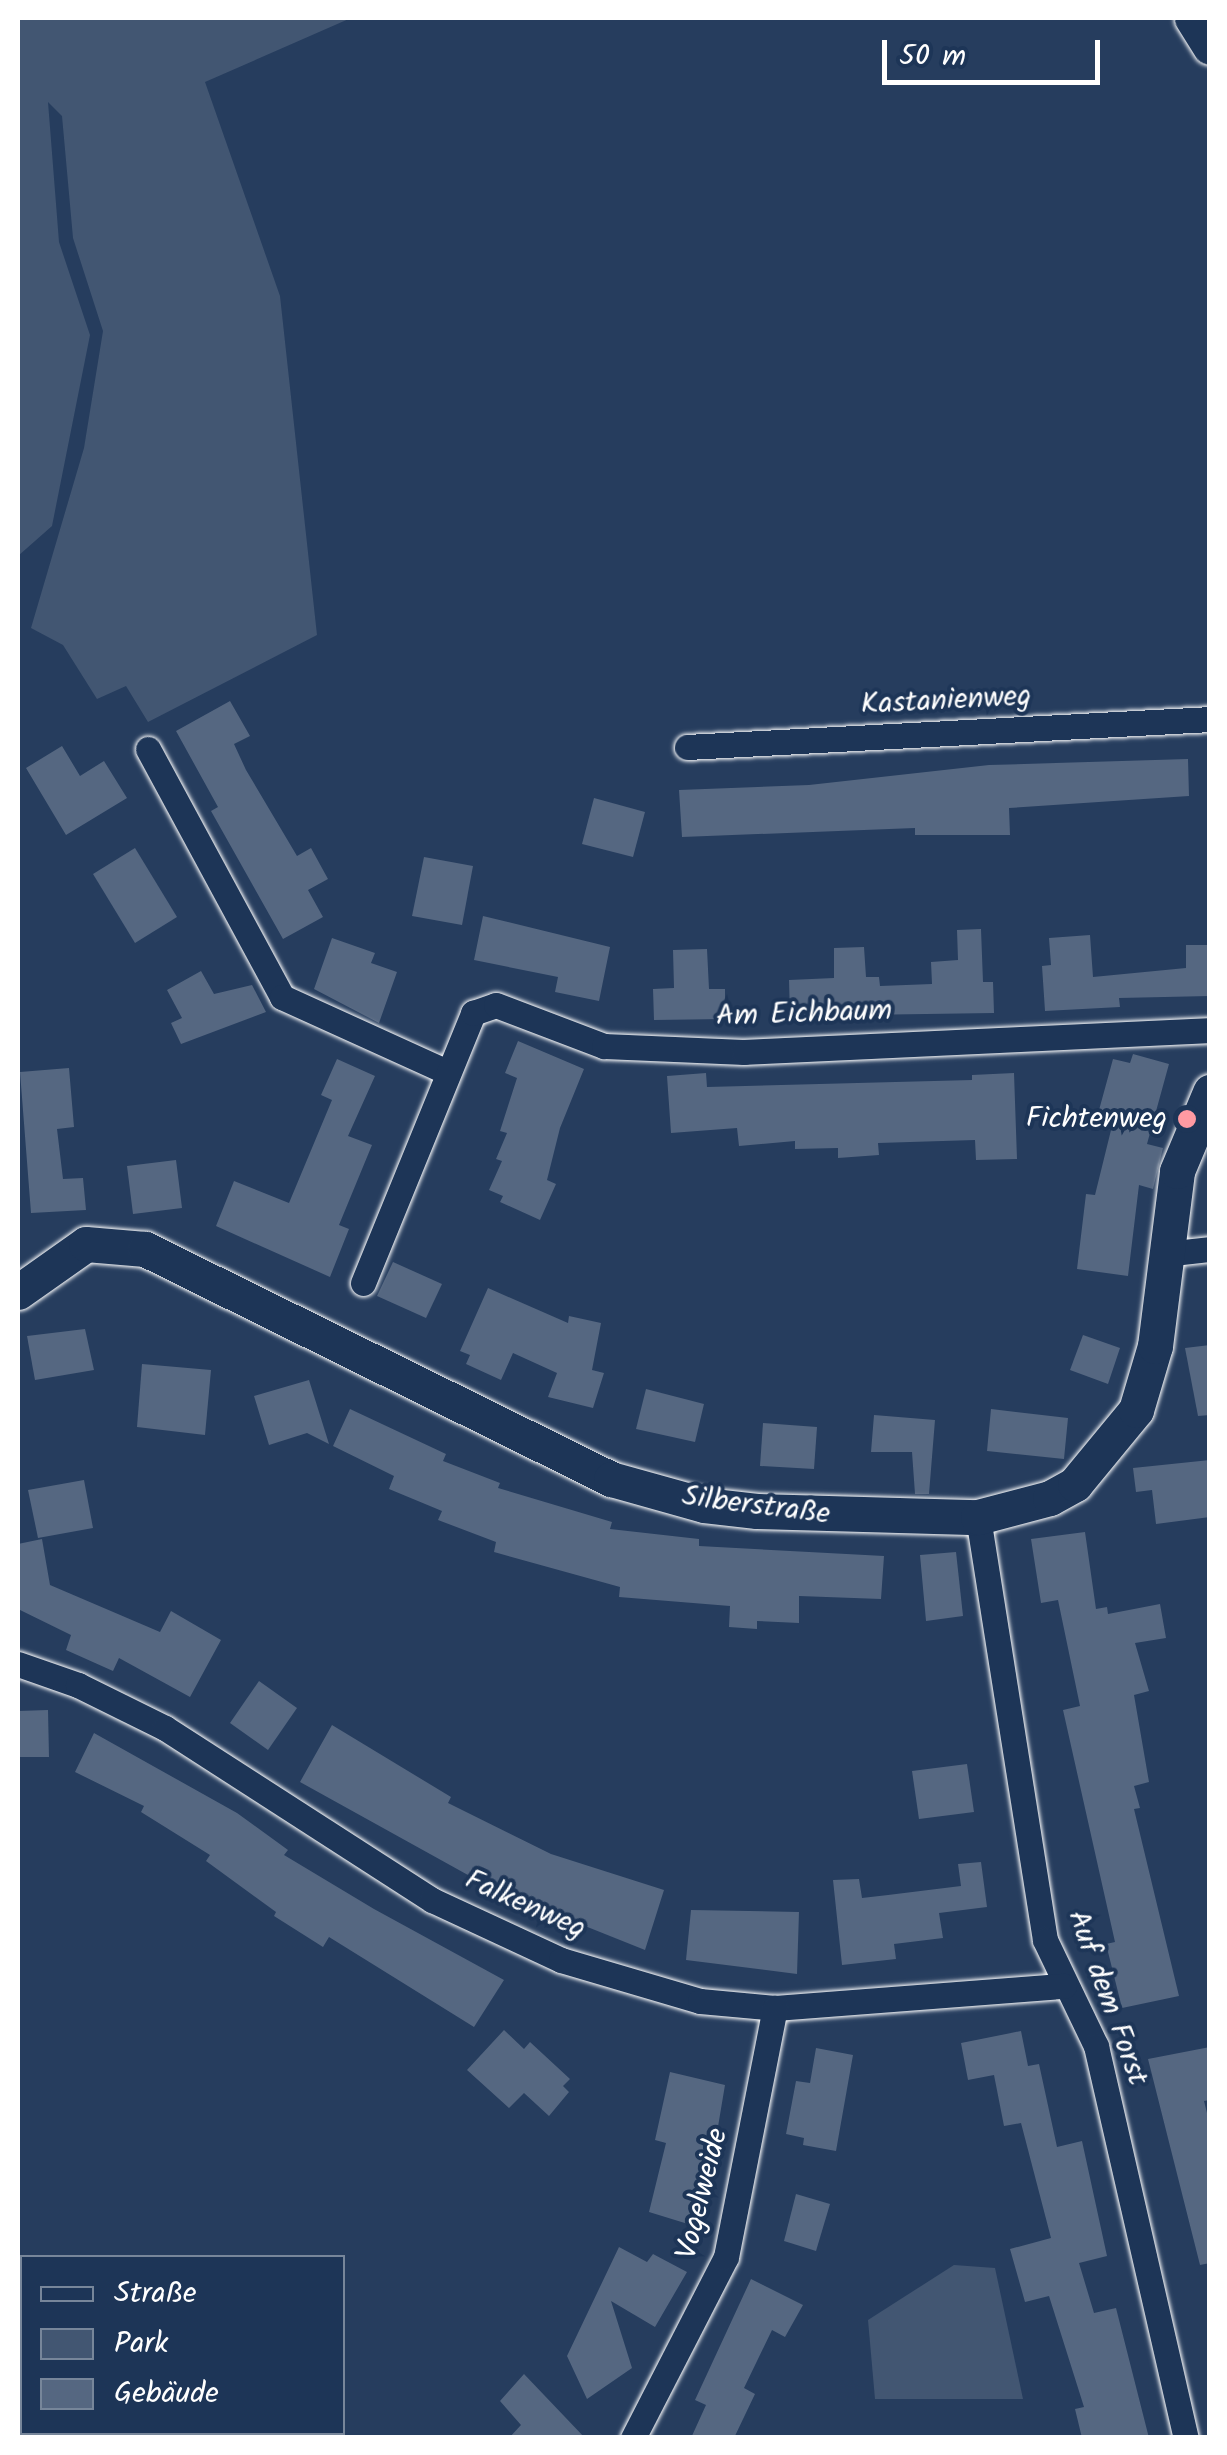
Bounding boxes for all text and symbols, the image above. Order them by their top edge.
scale bar [887,20,1104,82]
text: 50 m [899,33,966,81]
street label: Kastanienweg [860,679,1032,723]
street label: Am Eichbaum [715,993,893,1035]
place label: Fichtenweg [1026,1101,1167,1137]
marker: Fichtenweg [1176,1108,1198,1130]
street label: Silberstraße [680,1479,832,1533]
street label: Falkenweg [459,1862,591,1948]
street label: Auf dem Forst [1059,1905,1155,2091]
street label: Vogelweide [669,2125,737,2263]
legend [20,2255,345,2435]
text: Straße [114,2270,197,2318]
text: Park [114,2320,168,2368]
text: Gebäude [114,2370,219,2418]

